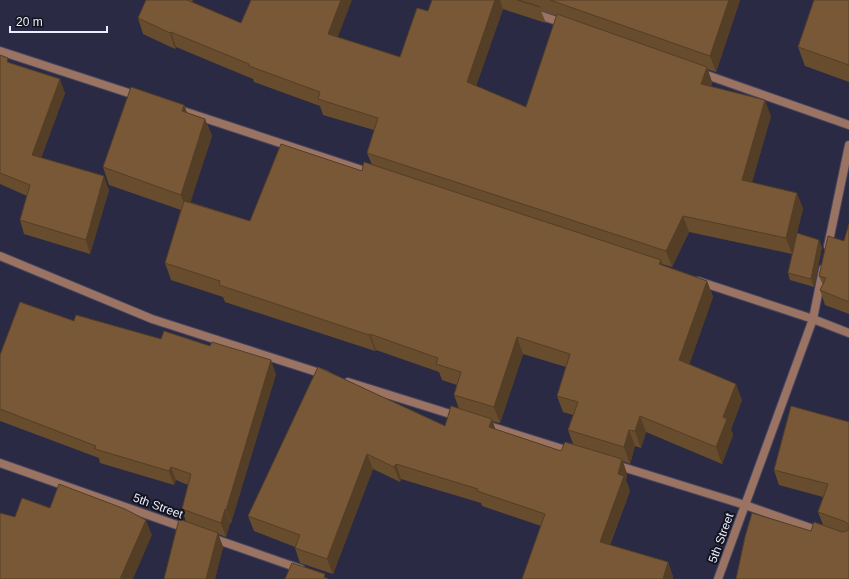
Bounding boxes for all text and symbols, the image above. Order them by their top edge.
scale bar [10,8,107,34]
text: 20 m [16,15,43,29]
street label: 5th Street [131,491,185,522]
street label: 5th Street [706,511,737,565]

